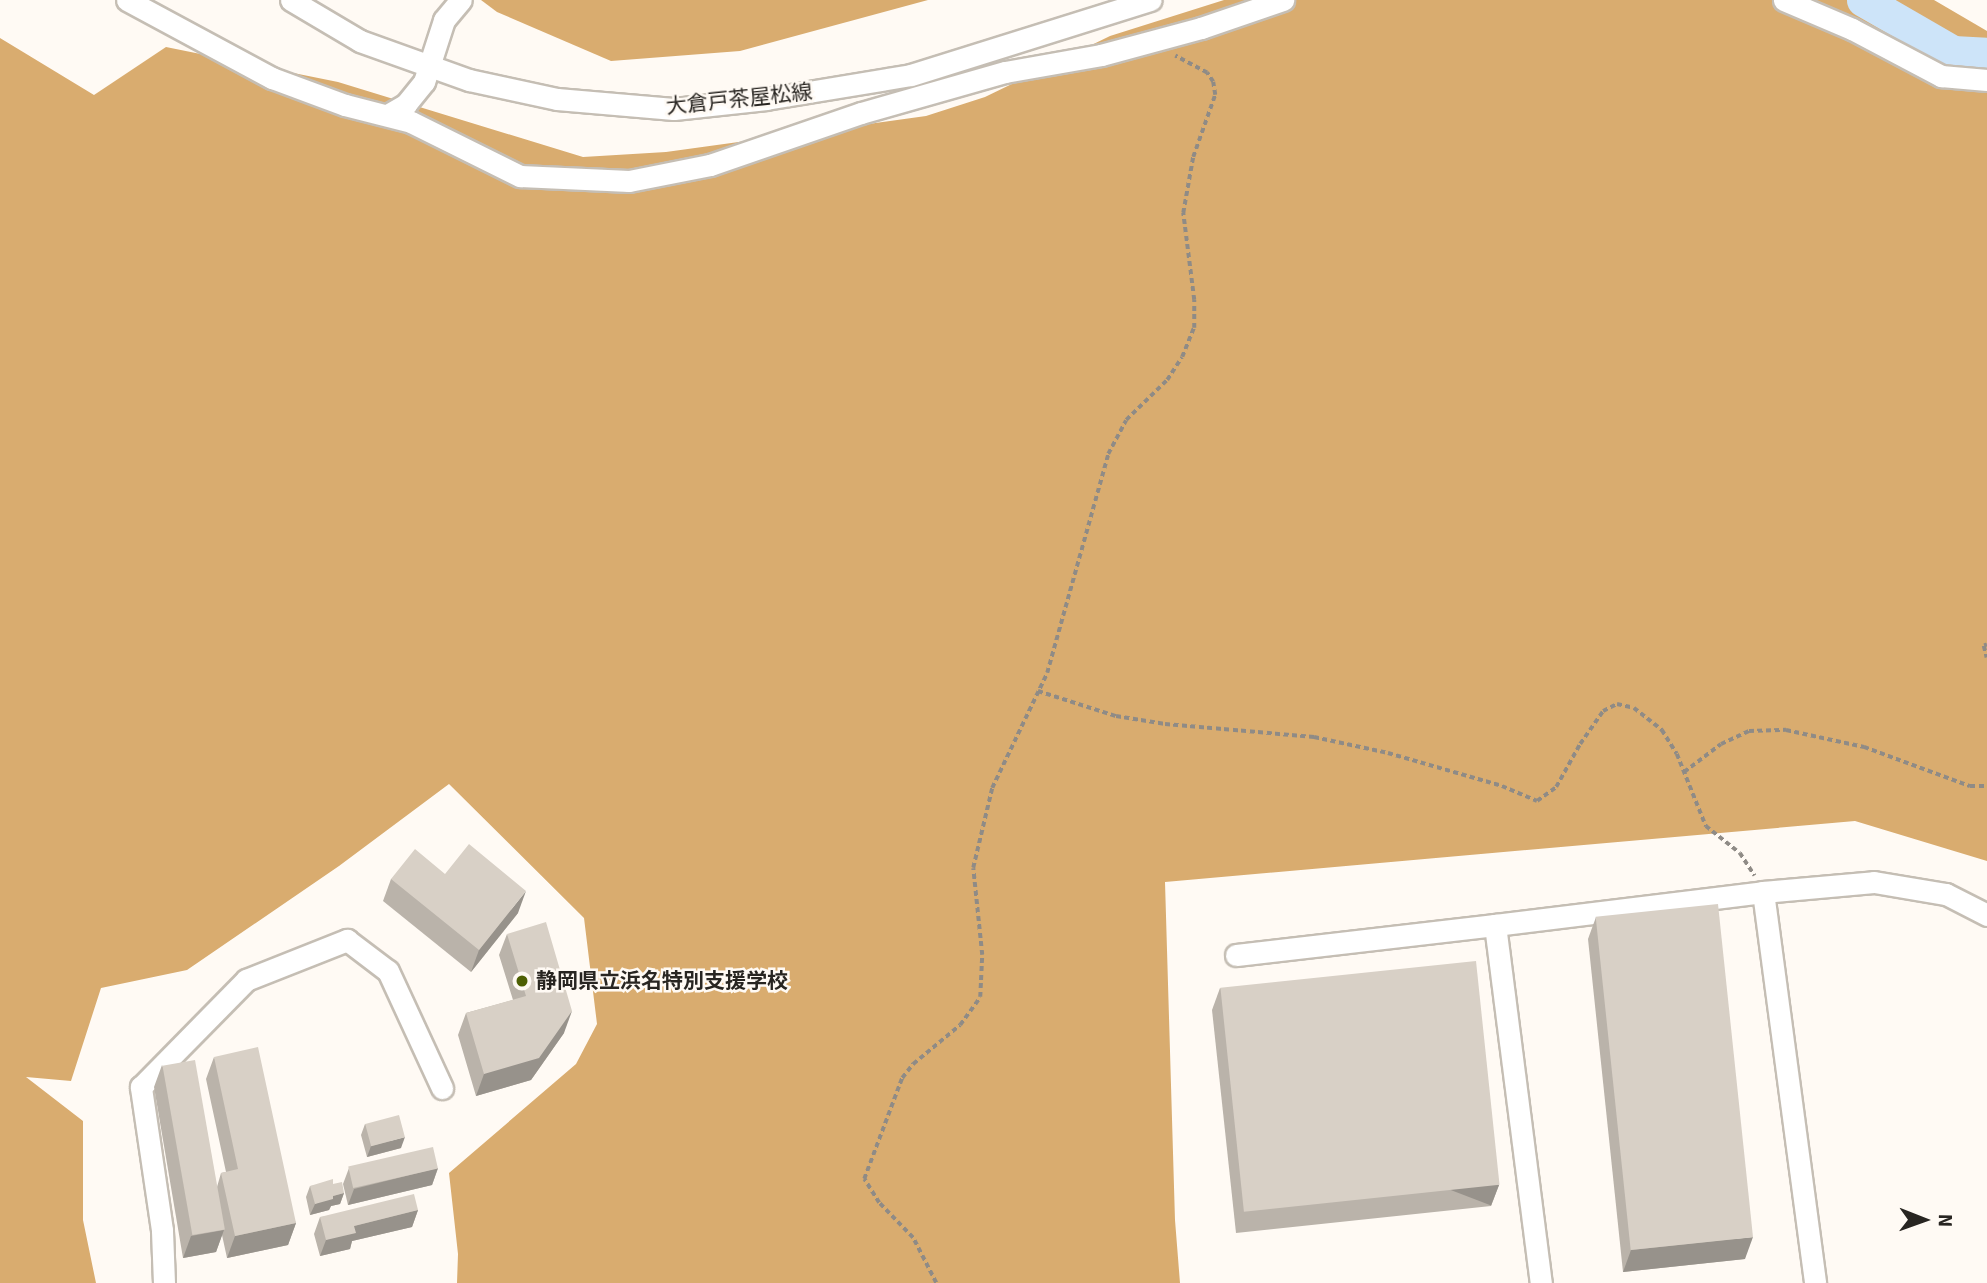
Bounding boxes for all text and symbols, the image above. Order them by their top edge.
street label: 大倉戸茶屋松線 [665,79,813,119]
place label: 静岡県立浜名特別支援学校 [536,968,788,994]
marker: 静岡県立浜名特別支援学校 [514,973,530,989]
north arrow [1889,1185,1959,1255]
text: N [1933,1214,1957,1227]

